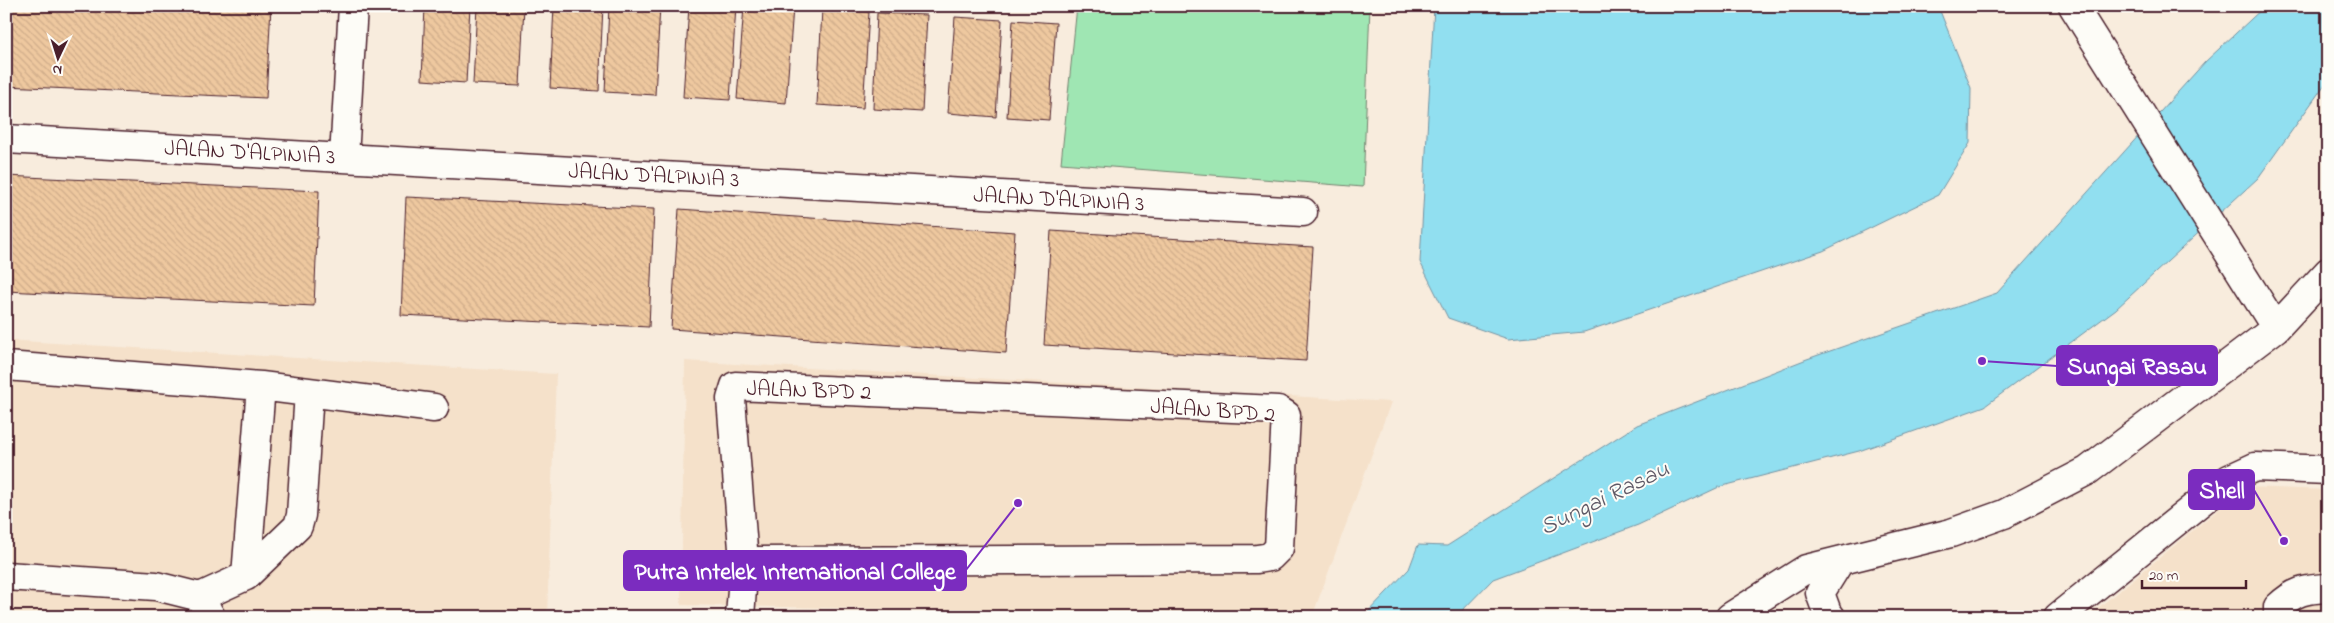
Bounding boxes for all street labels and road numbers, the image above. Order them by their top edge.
street label: JALAN D'ALPINIA 3 [164,134,336,174]
street label: JALAN D'ALPINIA 3 [568,157,740,197]
street label: JALAN D'ALPINIA 3 [973,181,1145,221]
street label: JALAN BPD 2 [746,374,872,410]
street label: JALAN BPD 2 [1149,392,1276,432]

